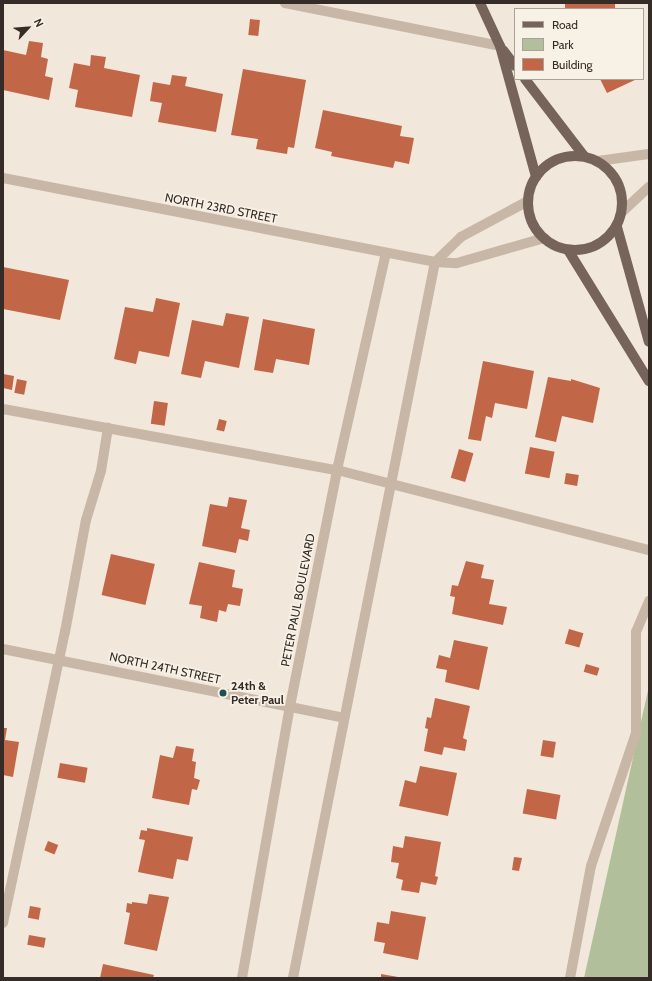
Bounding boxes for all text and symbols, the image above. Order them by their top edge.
north arrow [8,8,48,48]
legend [514,8,644,80]
text: N [31,16,47,29]
text: Road [552,17,578,32]
text: Park [552,37,574,52]
text: Building [552,57,593,72]
street label: NORTH 23RD STREET [164,190,278,226]
street label: PETER PAUL BOULEVARD [278,532,318,668]
street label: NORTH 24TH STREET [108,649,222,687]
place label: 24th & Peter Paul [231,679,284,707]
marker: 24th & Peter Paul [218,688,228,698]

